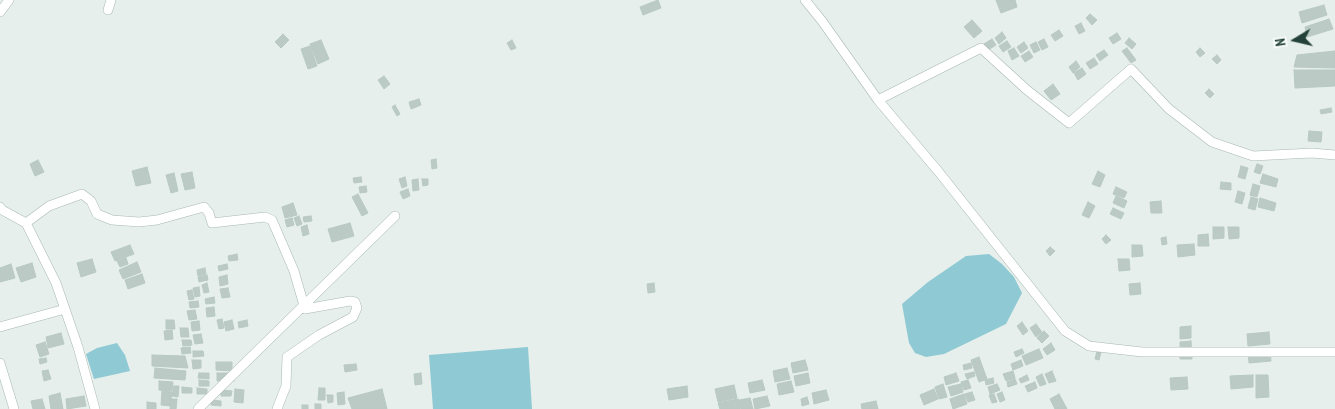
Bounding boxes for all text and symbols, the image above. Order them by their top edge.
north arrow [1270,15,1320,65]
text: N [1271,37,1290,47]

